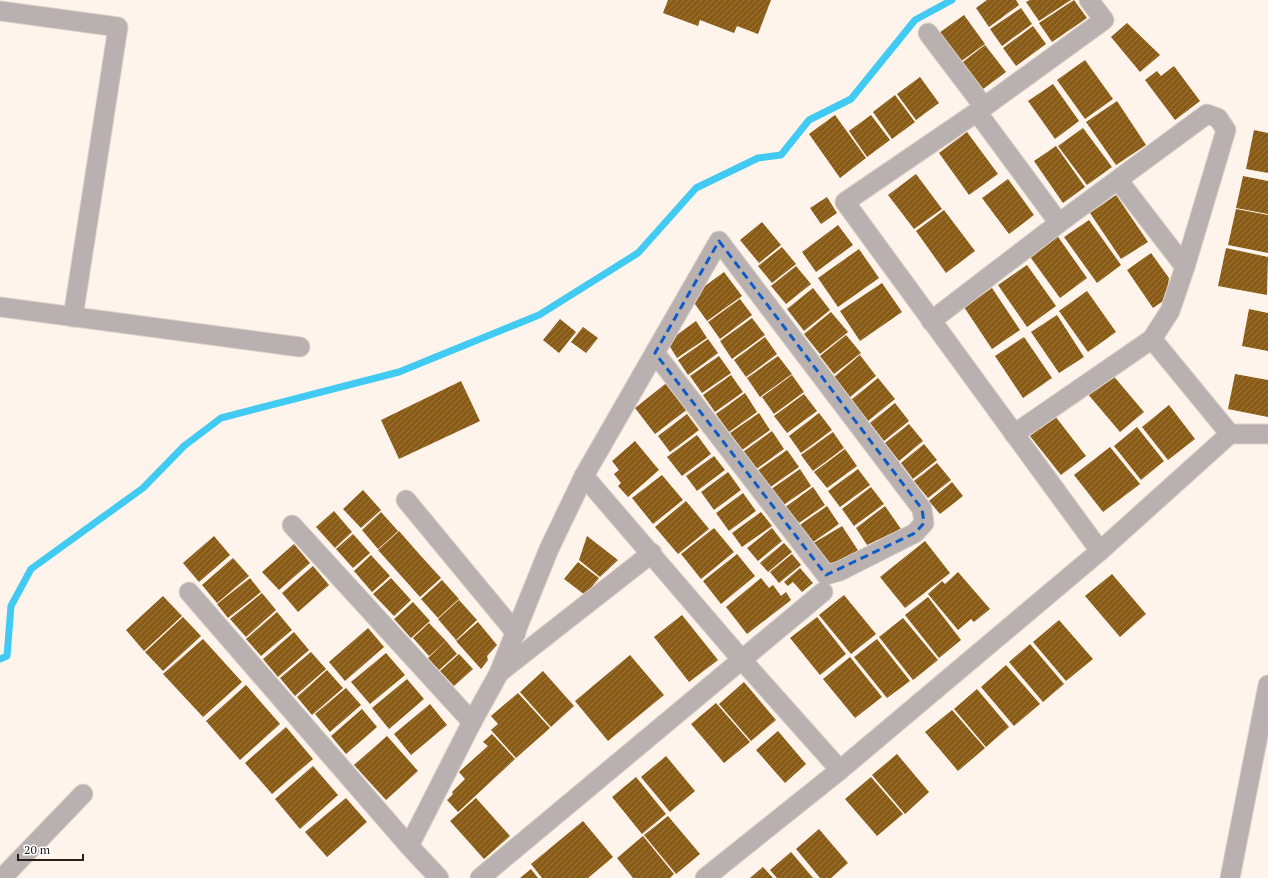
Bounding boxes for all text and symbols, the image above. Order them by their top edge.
scale bar [18,836,83,862]
text: 20 m [24,842,51,857]

